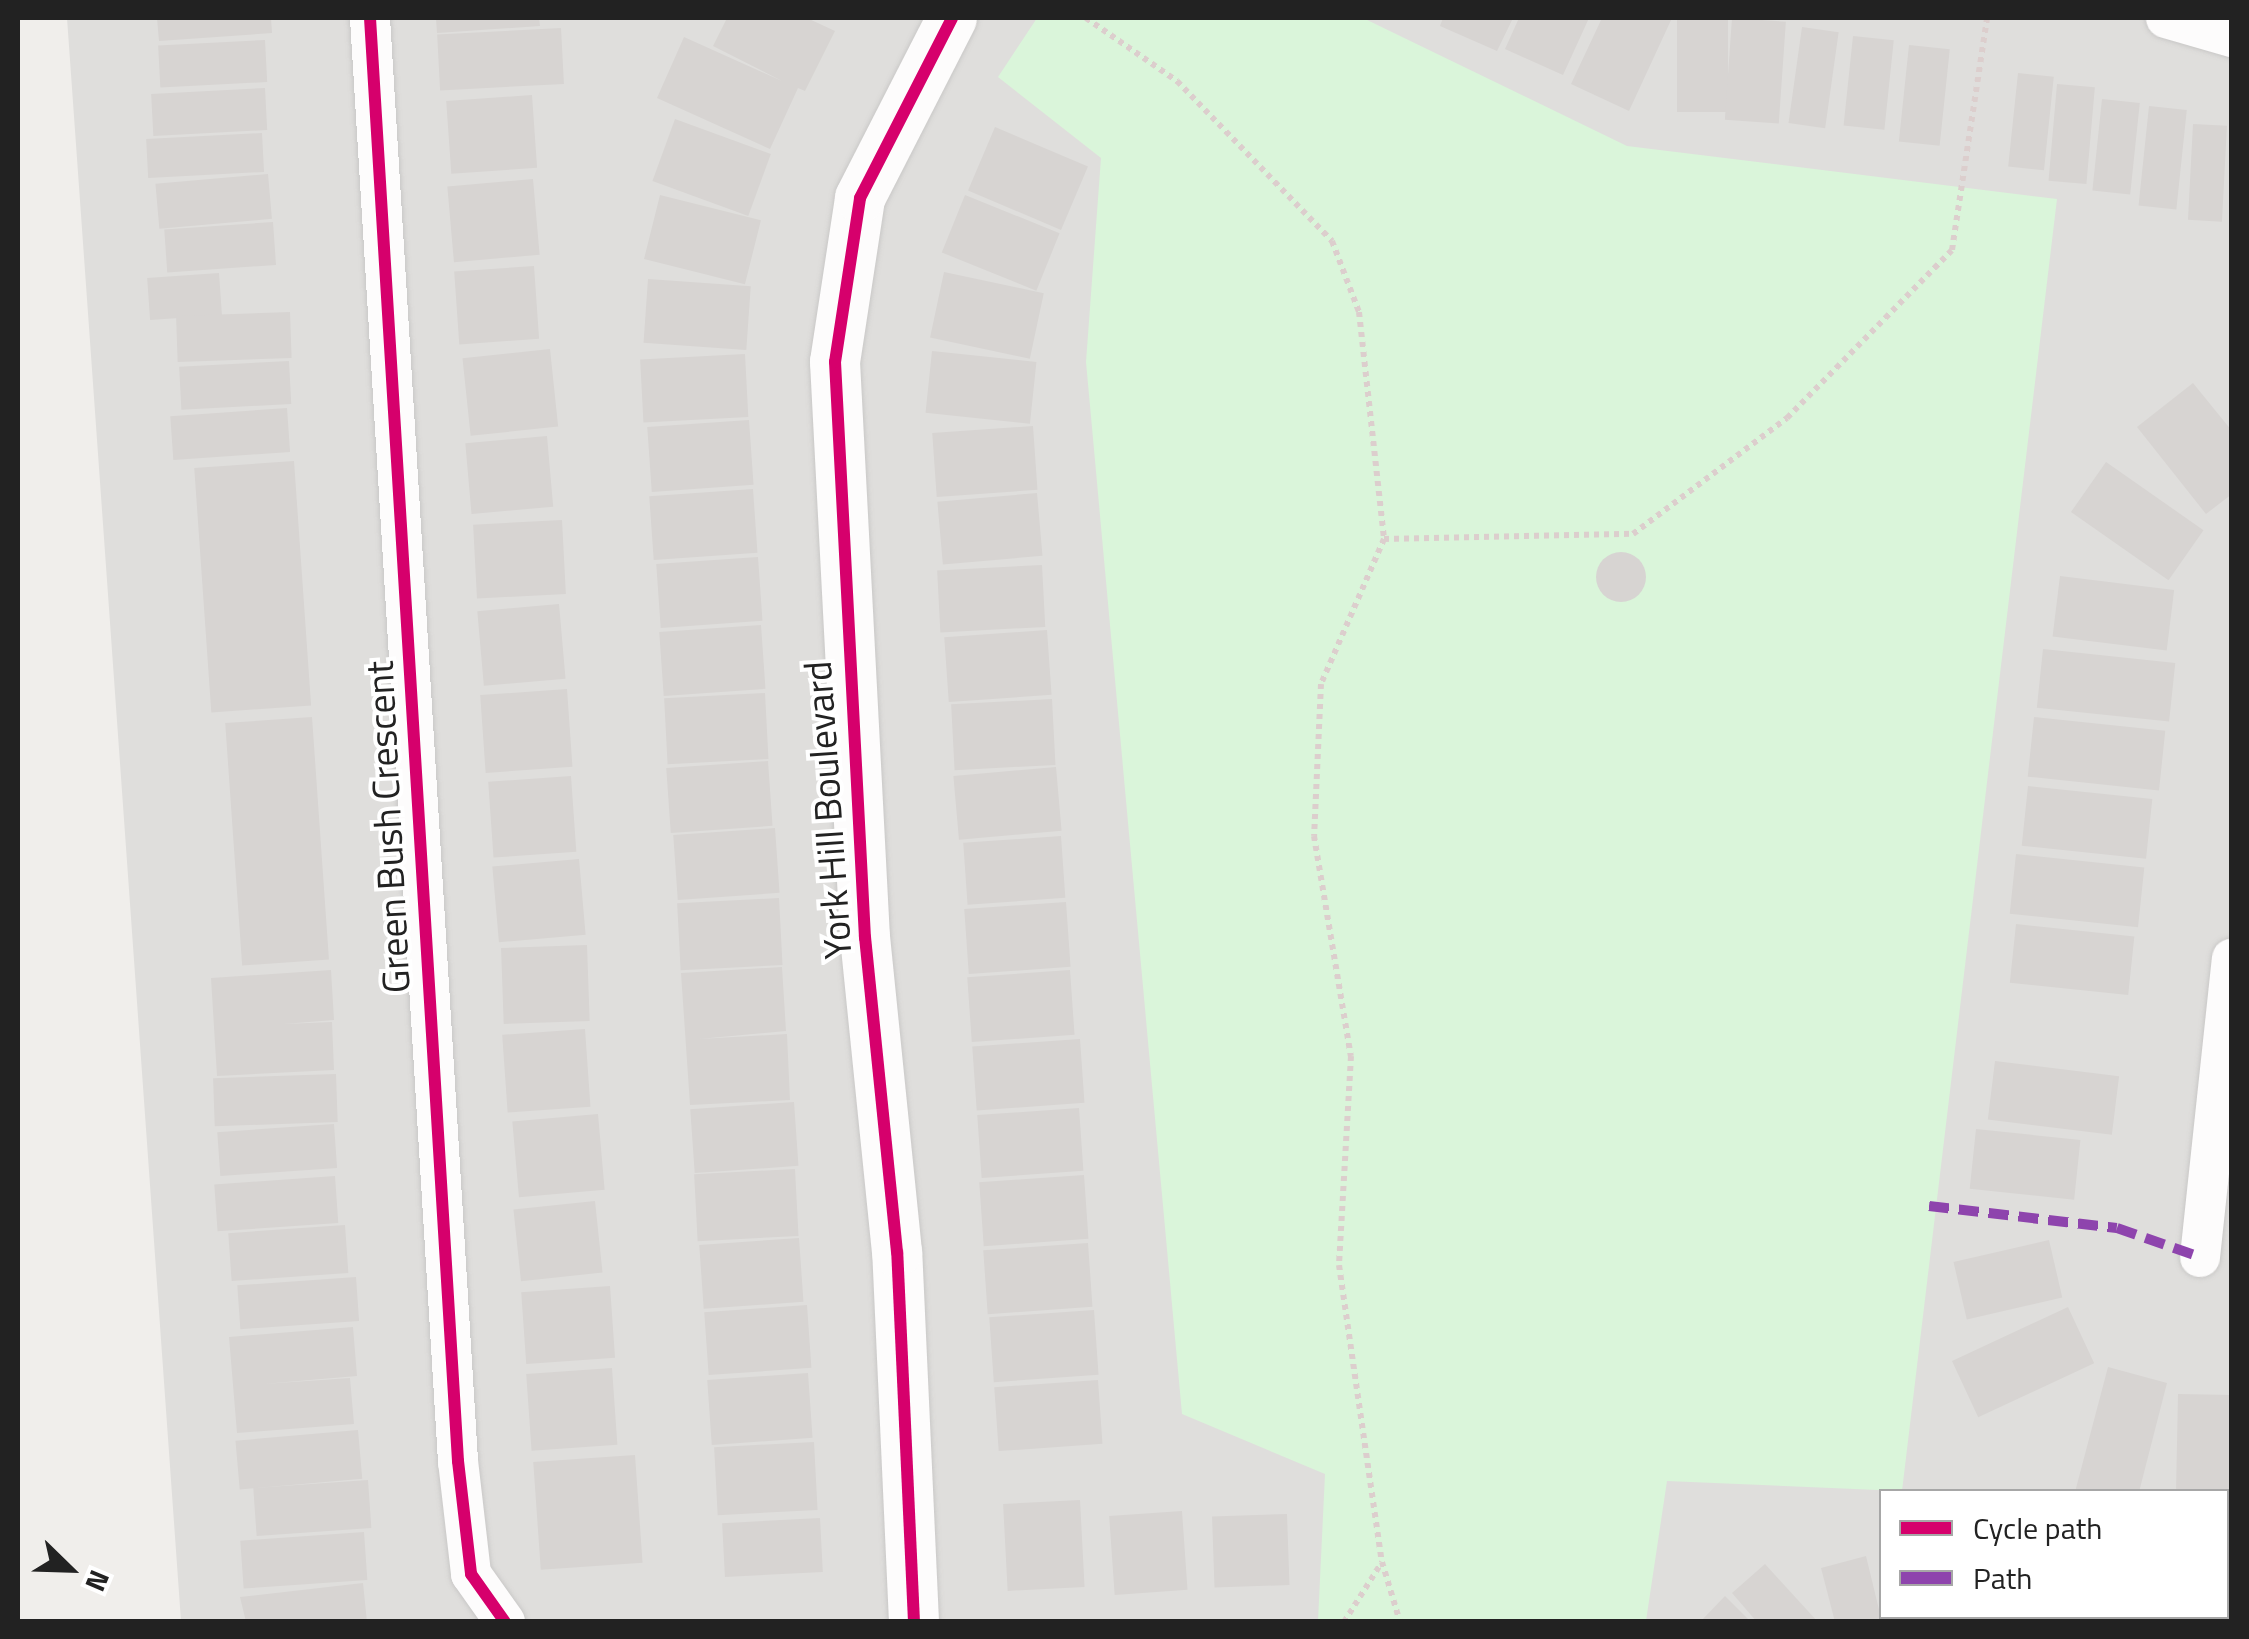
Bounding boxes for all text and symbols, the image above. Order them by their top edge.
street label: Green Bush Crescent [357,660,419,994]
street label: York Hill Boulevard [795,660,861,960]
legend [1879,1489,2229,1619]
text: Cycle path [1973,1505,2102,1551]
north arrow [20,1519,120,1619]
text: Path [1973,1555,2032,1601]
text: N [74,1564,122,1598]

